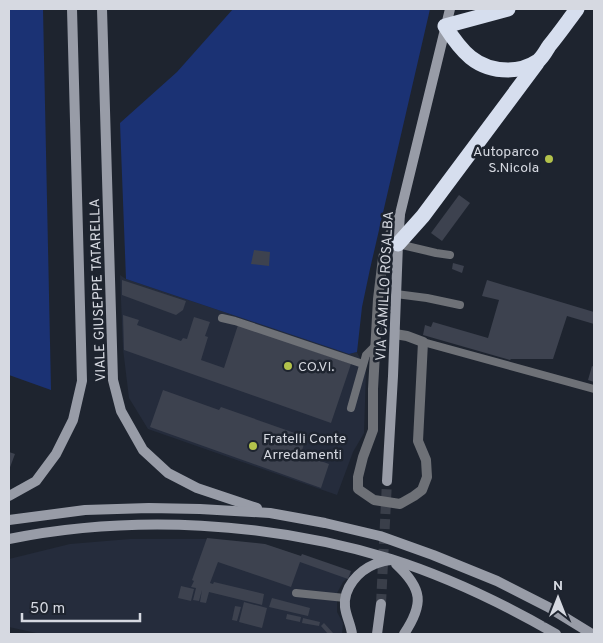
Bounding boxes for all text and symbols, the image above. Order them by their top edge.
place label: Autoparco S.Nicola [473,144,539,177]
marker: Autoparco S.Nicola [543,153,555,165]
street label: VIALE GIUSEPPE TATARELLA [87,198,110,382]
street label: VIA CAMILLO ROSALBA [373,211,398,361]
place label: CO.VI. [298,359,334,376]
marker: CO.VI. [282,360,294,372]
place label: Fratelli Conte Arredamenti [263,431,346,464]
marker: Fratelli Conte Arredamenti [247,440,259,452]
north arrow [533,573,583,623]
text: N [553,578,563,595]
scale bar [22,590,140,622]
text: 50 m [30,600,65,619]

